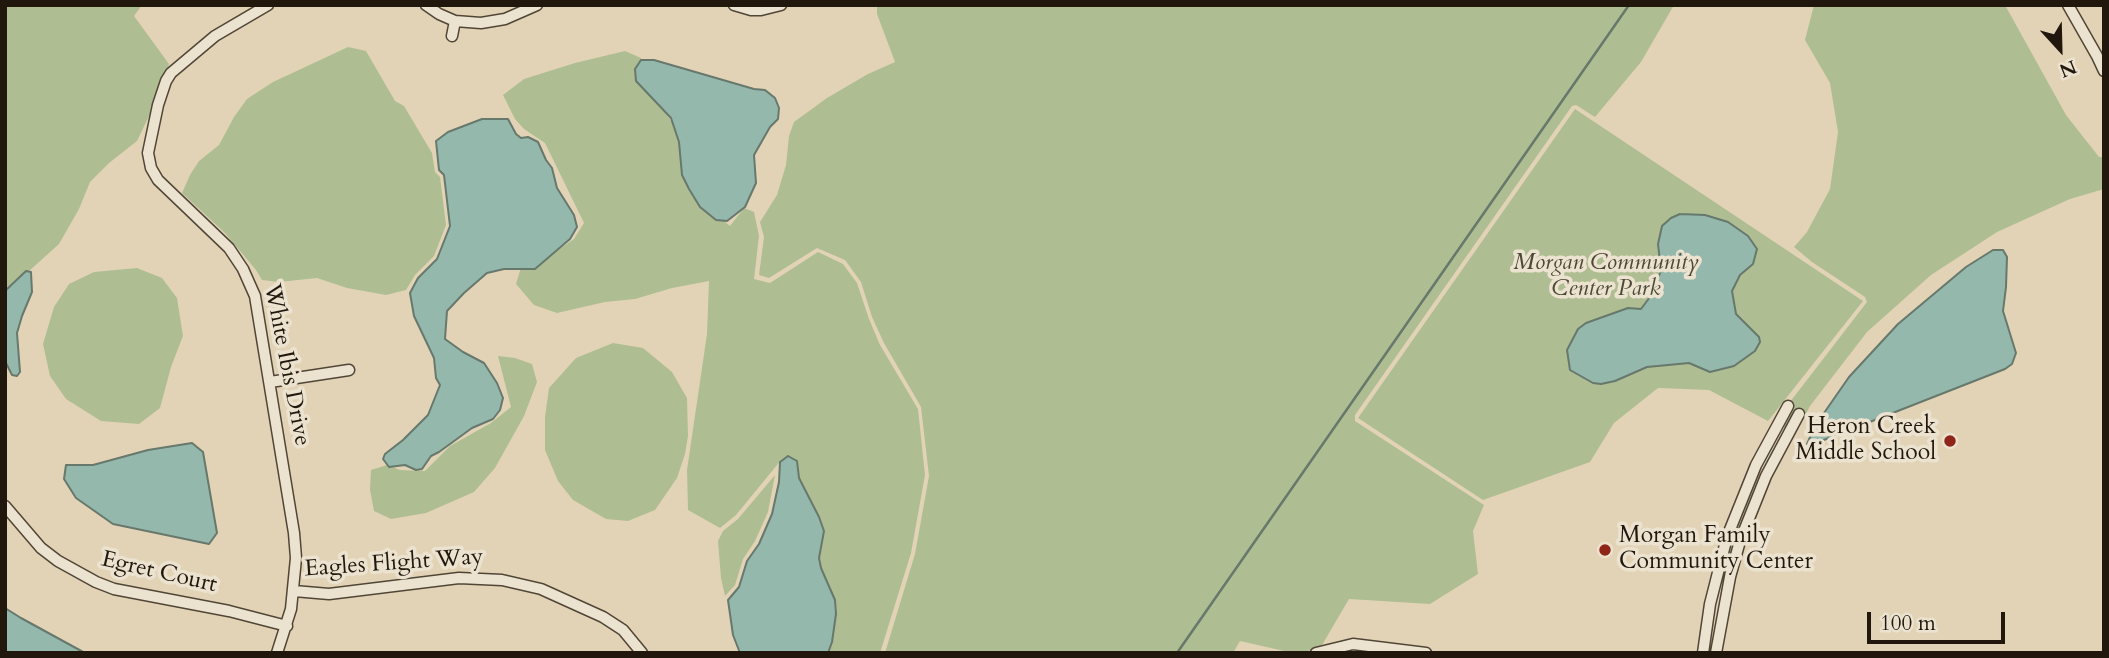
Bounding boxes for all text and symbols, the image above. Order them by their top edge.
north arrow [2025,14,2095,84]
text: N [2055,53,2080,84]
park label: Morgan Community Center Park [1513,250,1699,304]
street label: White Ibis Drive [257,282,315,448]
place label: Heron Creek Middle School [1796,414,1936,468]
marker: Heron Creek Middle School [1942,433,1958,449]
place label: Morgan Family Community Center [1619,523,1813,577]
marker: Morgan Family Community Center [1597,542,1613,558]
street label: Eagles Flight Way [304,544,484,584]
street label: Egret Court [99,546,219,600]
scale bar [1871,598,2009,642]
text: 100 m [1880,609,1936,638]

